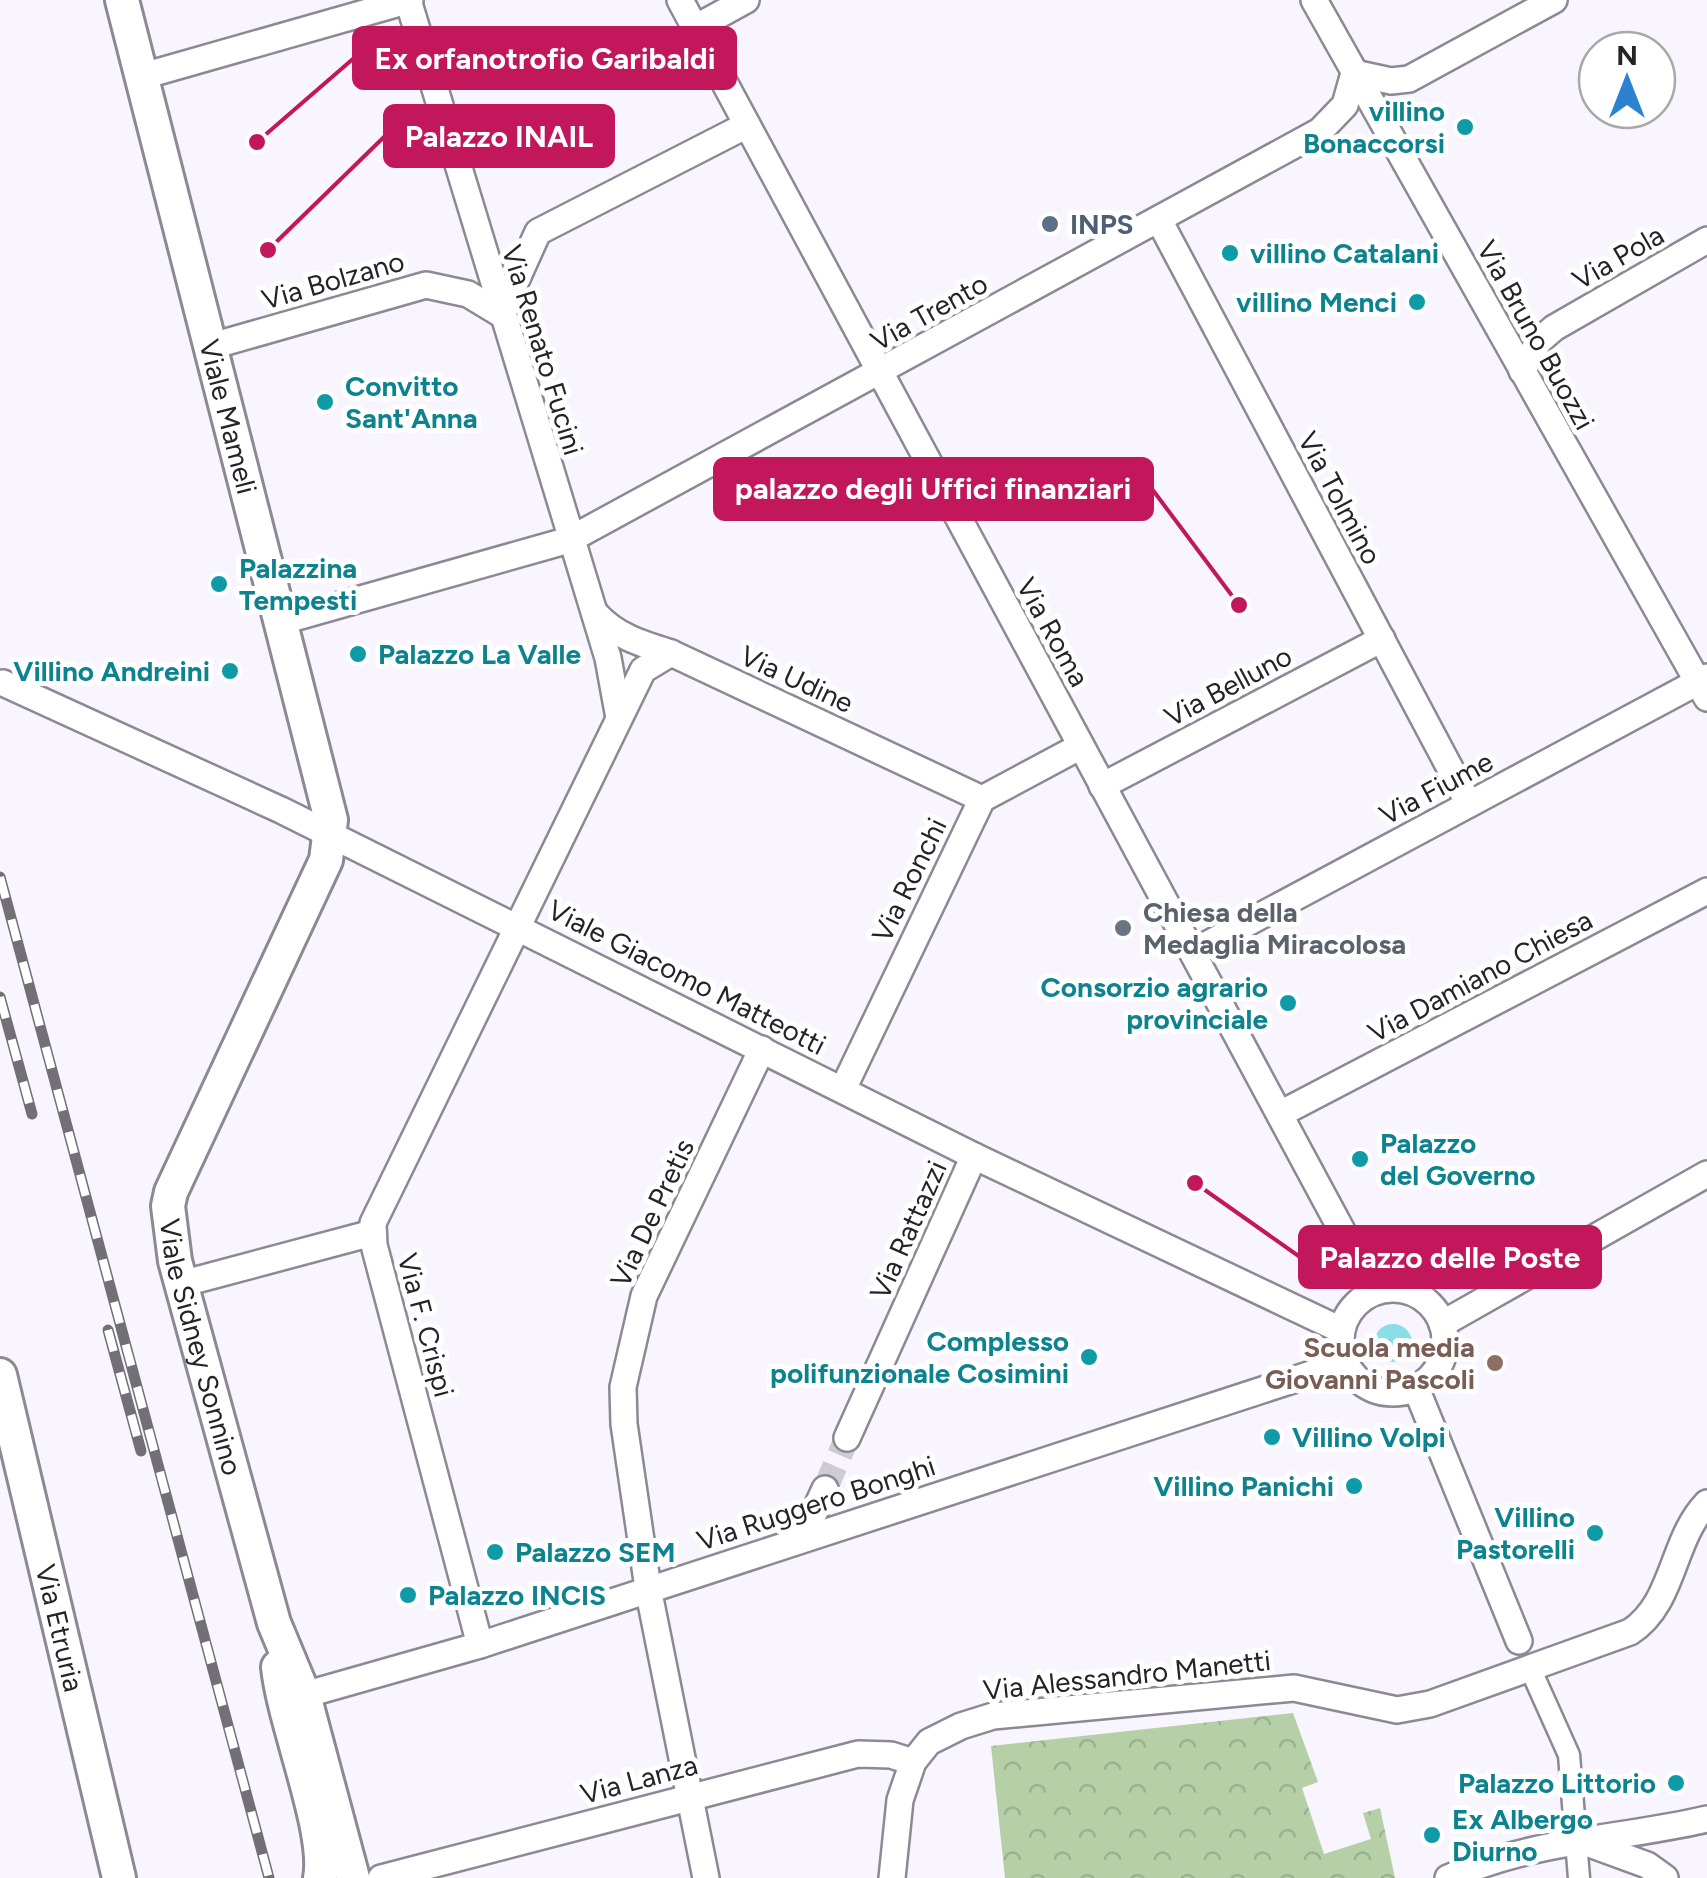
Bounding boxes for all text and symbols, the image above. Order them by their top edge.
callout: Ex orfanotrofio Garibaldi [354,28,735,88]
north arrow [1577,30,1677,130]
text: N [1616,38,1638,72]
text: Ex orfanotrofio Garibaldi [374,40,716,77]
place label: villino Bonaccorsi [1303,94,1445,160]
callout: Palazzo INAIL [385,106,613,166]
marker: villino Bonaccorsi [1454,116,1476,138]
text: Palazzo INAIL [405,118,593,155]
place label: INPS [1070,207,1134,241]
marker: INPS [1039,213,1061,235]
street label: Via Pola [1566,217,1670,297]
street label: Via Bruno Buozzi [1470,234,1602,436]
place label: villino Catalani [1250,236,1439,270]
street label: Via Renato Fucini [495,241,591,459]
marker: villino Catalani [1219,242,1241,264]
street label: Via Bolzano [258,243,408,317]
street label: Via Trento [865,266,993,358]
place label: villino Menci [1236,285,1397,319]
marker: villino Menci [1406,291,1428,313]
street label: Viale Mameli [192,336,264,498]
place label: Convitto Sant'Anna [345,369,478,435]
marker: Convitto Sant'Anna [314,391,336,413]
street label: Via Tolmino [1291,426,1389,570]
callout: palazzo degli Uffici finanziari [715,459,1152,519]
text: palazzo degli Uffici finanziari [735,470,1131,507]
place label: Palazzina Tempesti [239,551,357,617]
street label: Via Roma [1009,572,1097,692]
marker: Palazzina Tempesti [208,573,230,595]
place label: Palazzo La Valle [378,637,581,671]
street label: Via Udine [735,638,859,720]
street label: Via Belluno [1159,638,1297,734]
marker: Palazzo La Valle [347,643,369,665]
place label: Villino Andreini [13,654,210,688]
marker: Villino Andreini [219,660,241,682]
street label: Via Fiume [1373,744,1499,832]
street label: Via Ronchi [864,812,954,948]
street label: Viale Giacomo Matteotti [542,892,832,1062]
place label: Chiesa della Medaglia Miracolosa [1143,895,1406,961]
street label: Via Damiano Chiesa [1362,903,1598,1049]
marker: Chiesa della Medaglia Miracolosa [1112,917,1134,939]
place label: Consorzio agrario provinciale [1040,970,1268,1036]
marker: Consorzio agrario provinciale [1277,992,1299,1014]
place label: Palazzo del Governo [1380,1126,1536,1192]
street label: Via De Pretis [603,1134,701,1292]
marker: Palazzo del Governo [1349,1148,1371,1170]
street label: Via Rattazzi [862,1155,954,1305]
street label: Viale Sidney Sonnino [153,1217,250,1479]
callout: Palazzo delle Poste [1300,1227,1600,1287]
text: Palazzo delle Poste [1320,1239,1581,1276]
street label: Via F. Crispi [391,1249,461,1401]
place label: Complesso polifunzionale Cosimini [770,1324,1069,1390]
place label: Scuola media Giovanni Pascoli [1265,1330,1475,1396]
marker: Complesso polifunzionale Cosimini [1078,1346,1100,1368]
marker: Scuola media Giovanni Pascoli [1484,1352,1506,1374]
place label: Villino Volpi [1292,1420,1446,1454]
marker: Villino Volpi [1261,1426,1283,1448]
street label: Via Ruggero Bonghi [693,1448,939,1558]
place label: Villino Panichi [1153,1469,1334,1503]
marker: Villino Panichi [1343,1475,1365,1497]
place label: Villino Pastorelli [1456,1500,1575,1566]
marker: Villino Pastorelli [1584,1522,1606,1544]
place label: Palazzo SEM [515,1535,675,1569]
marker: Palazzo SEM [484,1541,506,1563]
street label: Via Etruria [28,1561,91,1695]
place label: Palazzo INCIS [428,1578,606,1612]
marker: Palazzo INCIS [397,1584,419,1606]
street label: Via Alessandro Manetti [981,1643,1273,1707]
street label: Via Lanza [577,1747,701,1811]
place label: Palazzo Littorio [1458,1766,1656,1800]
marker: Palazzo Littorio [1665,1772,1687,1794]
place label: Ex Albergo Diurno [1452,1802,1593,1868]
marker: Ex Albergo Diurno [1421,1824,1443,1846]

